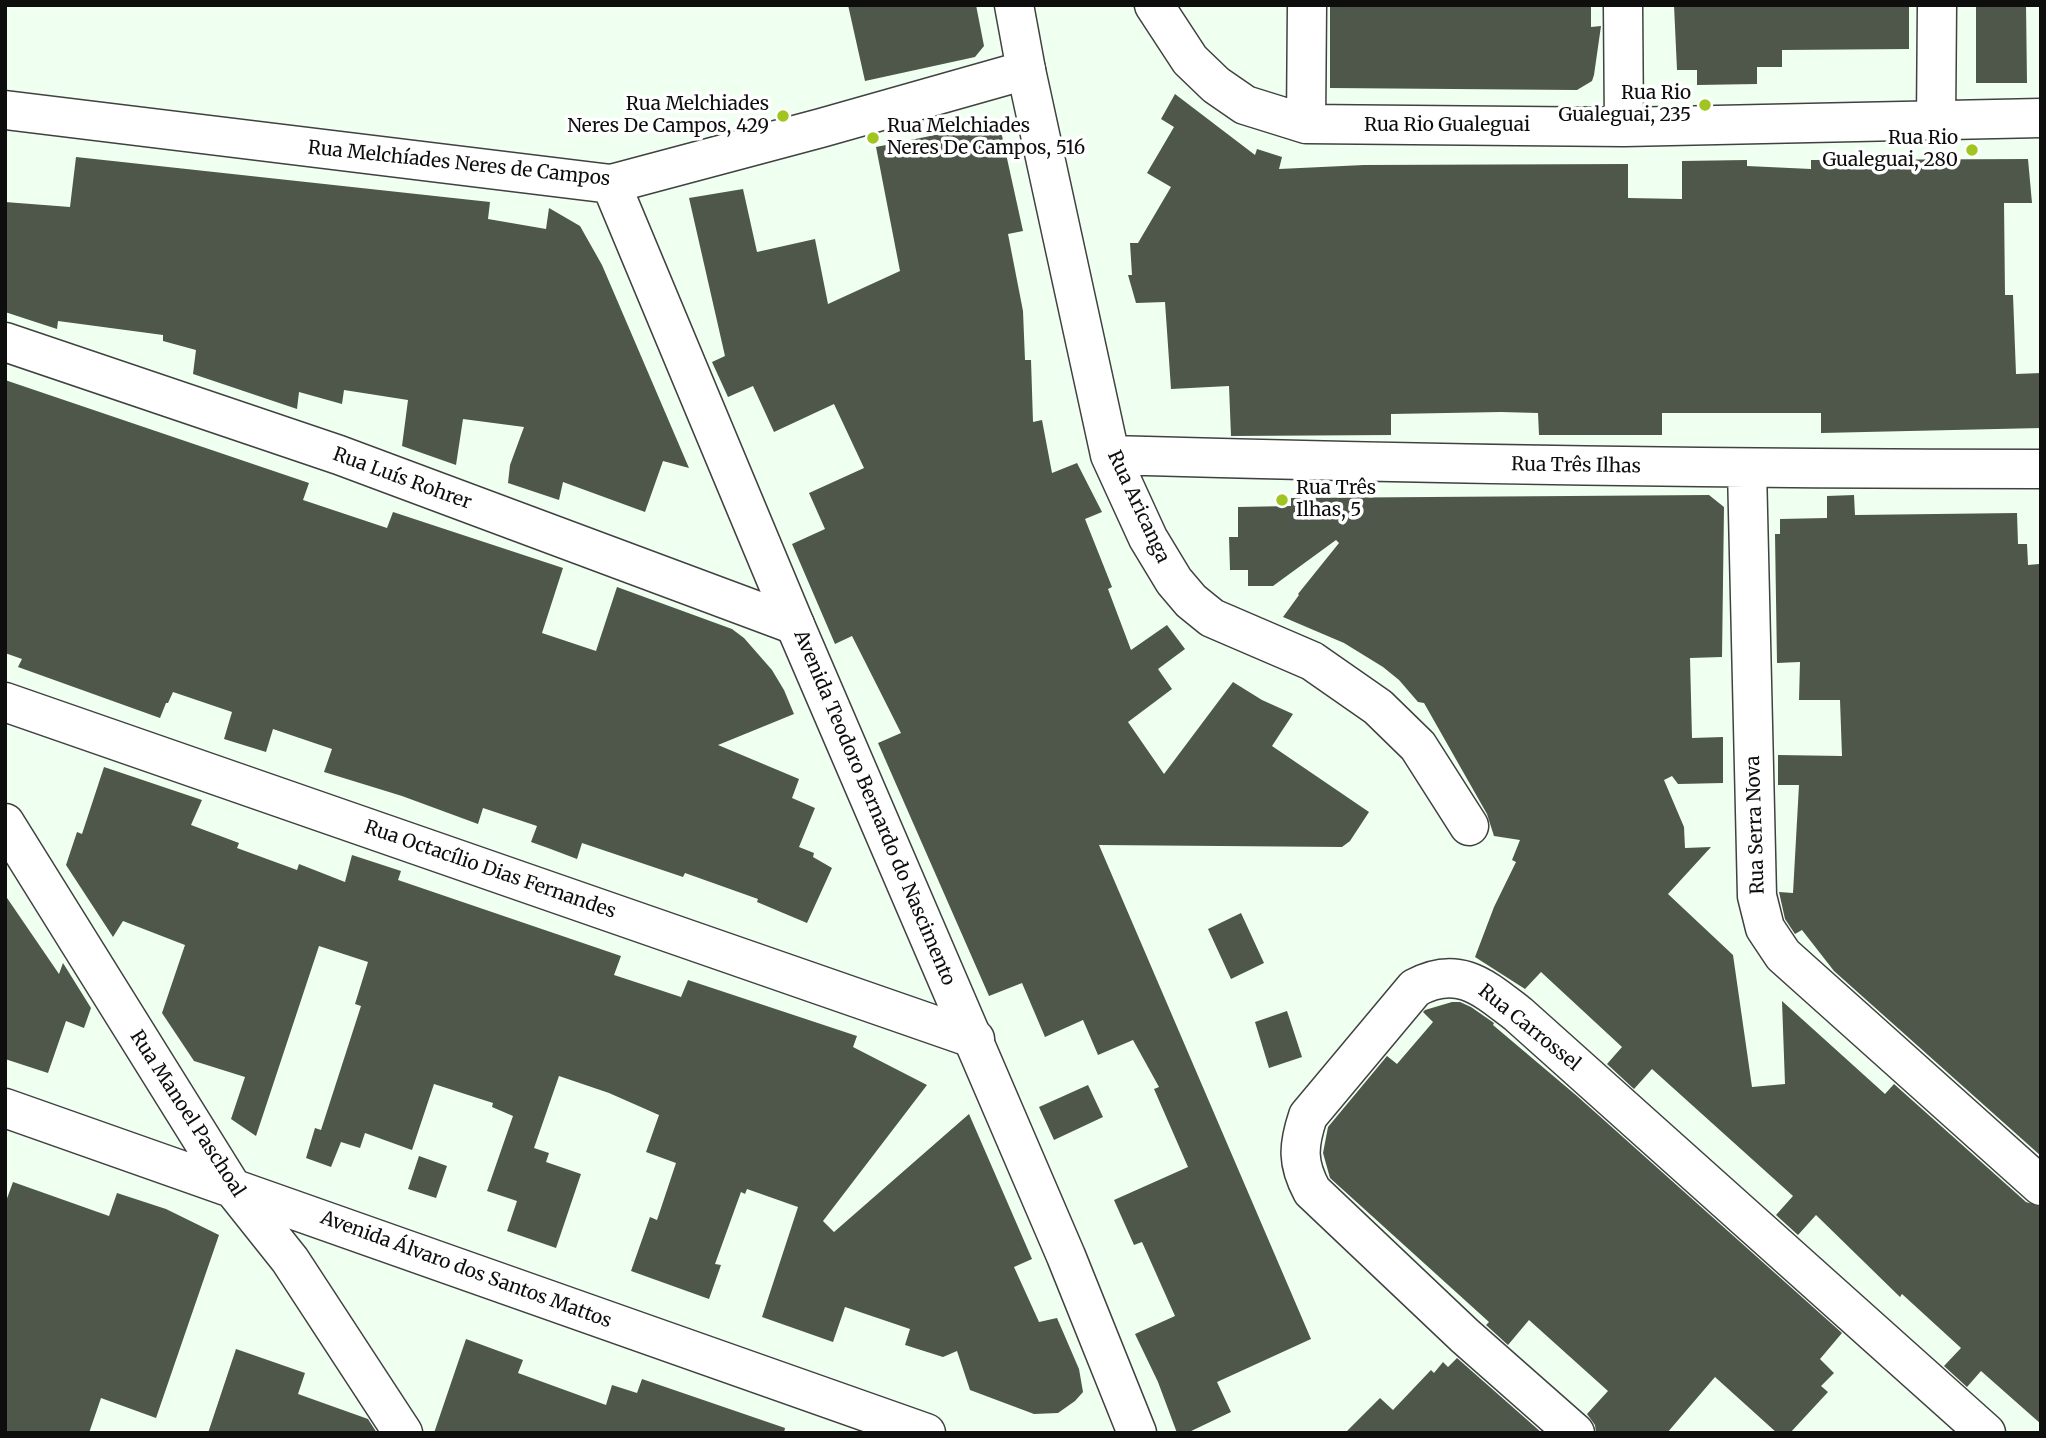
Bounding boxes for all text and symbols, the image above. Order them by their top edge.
place label: Rua Rio Gualeguai, 235 [1558,83,1691,127]
place label: Rua Melchiades Neres De Campos, 429 [567,94,769,138]
marker: Rua Rio Gualeguai, 235 [1697,97,1713,113]
marker: Rua Melchiades Neres De Campos, 429 [775,108,791,124]
street label: Rua Rio Gualeguai [1364,115,1530,137]
place label: Rua Melchiades Neres De Campos, 516 [887,116,1085,160]
place label: Rua Rio Gualeguai, 280 [1822,128,1958,172]
marker: Rua Melchiades Neres De Campos, 516 [865,130,881,146]
street label: Rua Melchíades Neres de Campos [307,137,611,191]
marker: Rua Rio Gualeguai, 280 [1964,142,1980,158]
street label: Rua Luís Rohrer [330,443,474,515]
street label: Rua Aricanga [1102,447,1174,567]
street label: Rua Três Ilhas [1511,453,1641,479]
place label: Rua Três Ilhas, 5 [1296,478,1376,522]
marker: Rua Três Ilhas, 5 [1274,492,1290,508]
street label: Avenida Teodoro Bernardo do Nascimento [789,627,959,989]
street label: Rua Serra Nova [1742,755,1770,895]
street label: Rua Octacílio Dias Fernandes [361,816,619,924]
street label: Rua Carrossel [1473,980,1585,1076]
street label: Rua Manoel Paschoal [125,1026,249,1202]
street label: Avenida Álvaro dos Santos Mattos [317,1207,615,1333]

